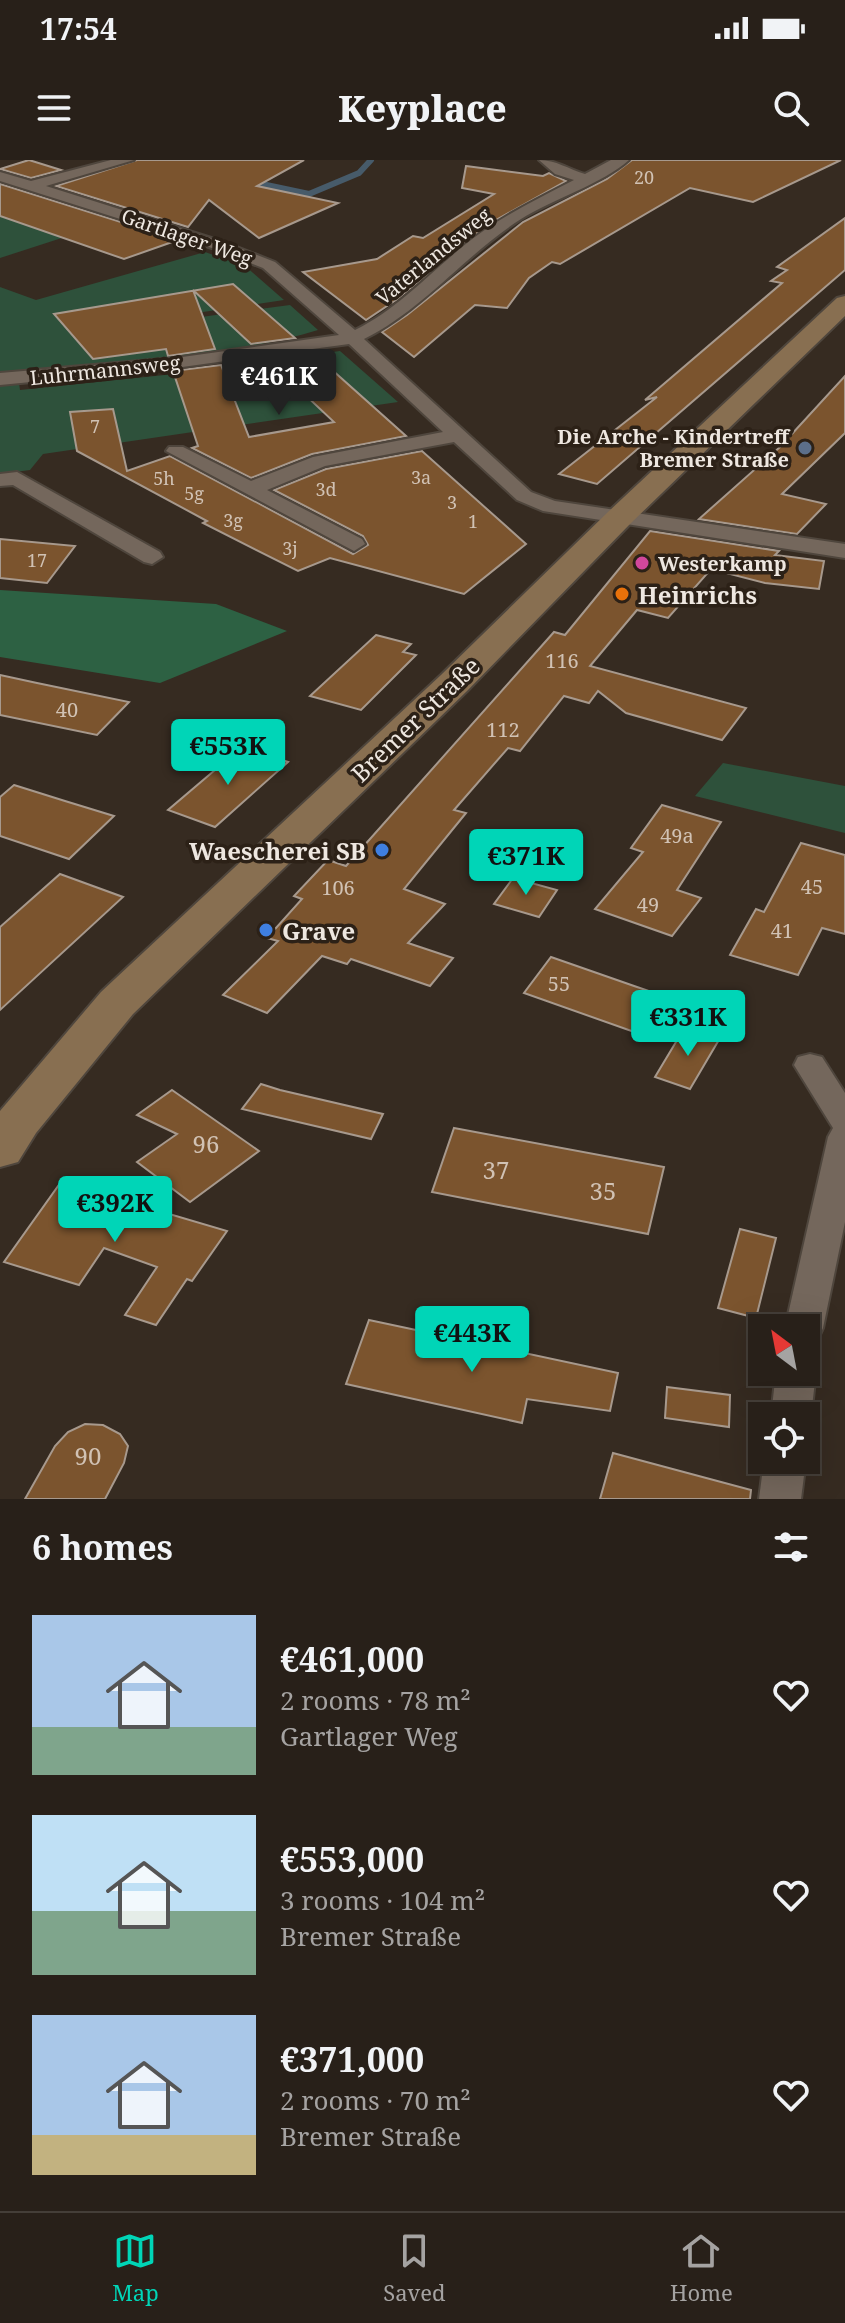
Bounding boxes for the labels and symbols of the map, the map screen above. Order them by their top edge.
house number: 20 [634,165,654,189]
street label: Vaterlandsweg [370,201,496,311]
street label: Gartlager Weg [118,202,256,272]
street label: Luhrmannsweg [29,349,182,391]
pin: €461K [223,349,335,417]
house number: 7 [90,414,100,438]
place label: Die Arche - Kindertreff Bremer Straße [557,423,791,473]
marker: Die Arche - Kindertreff Bremer Straße [796,439,814,457]
house number: 3a [411,465,431,489]
house number: 5h [153,466,175,490]
house number: 3d [315,477,337,501]
house number: 5g [184,481,204,505]
house number: 3 [447,490,457,514]
house number: 3g [223,508,243,532]
house number: 1 [468,509,478,533]
house number: 3j [282,536,298,560]
house number: 17 [27,548,47,572]
place label: Westerkamp [658,550,787,577]
marker: Westerkamp [633,554,651,572]
place label: Heinrichs [638,578,757,611]
marker: Heinrichs [613,585,631,603]
house number: 116 [545,647,579,674]
street label: Bremer Straße [343,649,487,789]
house number: 40 [56,696,78,723]
house number: 112 [486,716,520,743]
pin: €553K [172,719,284,787]
house number: 49a [660,822,694,849]
pin: €371K [470,829,582,897]
place label: Waescherei SB [189,834,366,867]
marker: Waescherei SB [373,841,391,859]
house number: 45 [801,873,823,900]
house number: 106 [321,874,355,901]
house number: 49 [637,891,659,918]
place label: Grave [282,914,355,947]
house number: 41 [771,917,793,944]
marker: Grave [257,921,275,939]
house number: 55 [548,970,570,997]
pin: €331K [632,990,744,1058]
house number: 96 [193,1127,219,1160]
house number: 37 [483,1153,509,1186]
house number: 35 [590,1174,616,1207]
pin: €392K [59,1176,171,1244]
pin: €443K [416,1306,528,1374]
north arrow [748,1314,820,1386]
house number: 90 [75,1439,101,1472]

